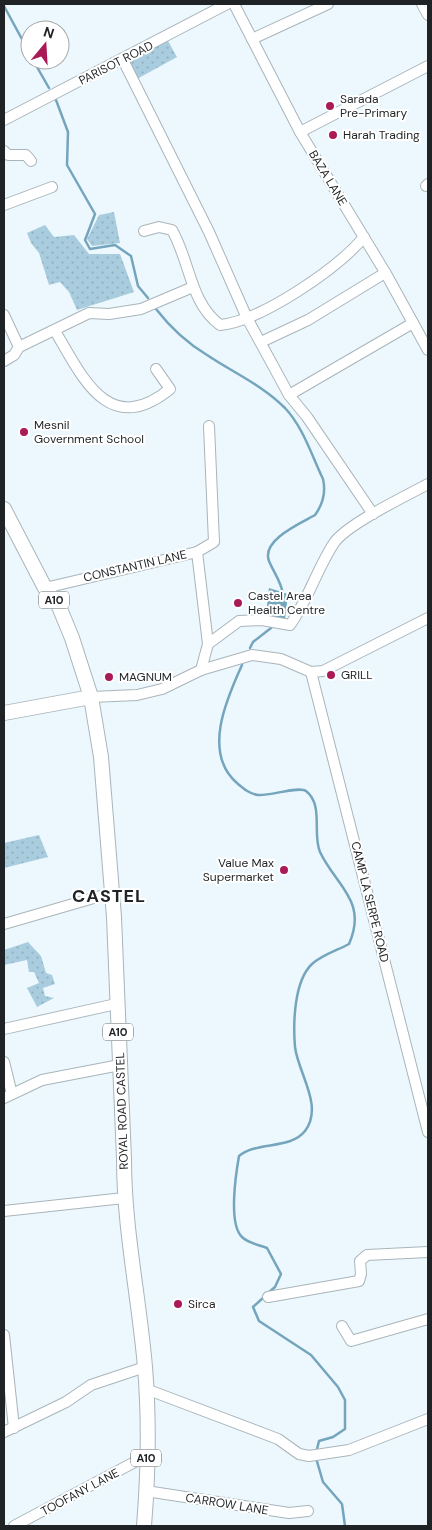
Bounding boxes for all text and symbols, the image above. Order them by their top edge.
north arrow [20,20,70,70]
text: N [41,22,57,43]
street label: PARISOT ROAD [76,37,156,89]
place label: Sarada Pre-Primary [340,91,407,121]
marker: Sarada Pre-Primary [324,100,336,112]
place label: Harah Trading [343,127,420,143]
marker: Harah Trading [327,129,339,141]
street label: BAZA LANE [305,147,351,209]
place label: Mesnil Government School [34,417,144,447]
marker: Mesnil Government School [18,426,30,438]
street label: CONSTANTIN LANE [82,546,188,586]
place label: Castel Area Health Centre [248,588,325,618]
road number: A10 [39,592,69,608]
marker: Castel Area Health Centre [232,597,244,609]
place label: GRILL [341,667,373,683]
place label: MAGNUM [119,669,172,685]
marker: GRILL [325,669,337,681]
marker: MAGNUM [103,671,115,683]
street label: CAMP LA SERPE ROAD [347,840,393,964]
place label: Value Max Supermarket [203,855,274,885]
marker: Value Max Supermarket [278,864,290,876]
district label: CASTEL [72,884,146,908]
road number: A10 [103,1024,133,1040]
street label: ROYAL ROAD CASTEL [112,1052,132,1170]
place label: Sirca [188,1296,215,1312]
marker: Sirca [172,1298,184,1310]
road number: A10 [131,1450,161,1466]
street label: TOOFANY LANE [38,1465,122,1519]
street label: CARROW LANE [184,1490,270,1518]

